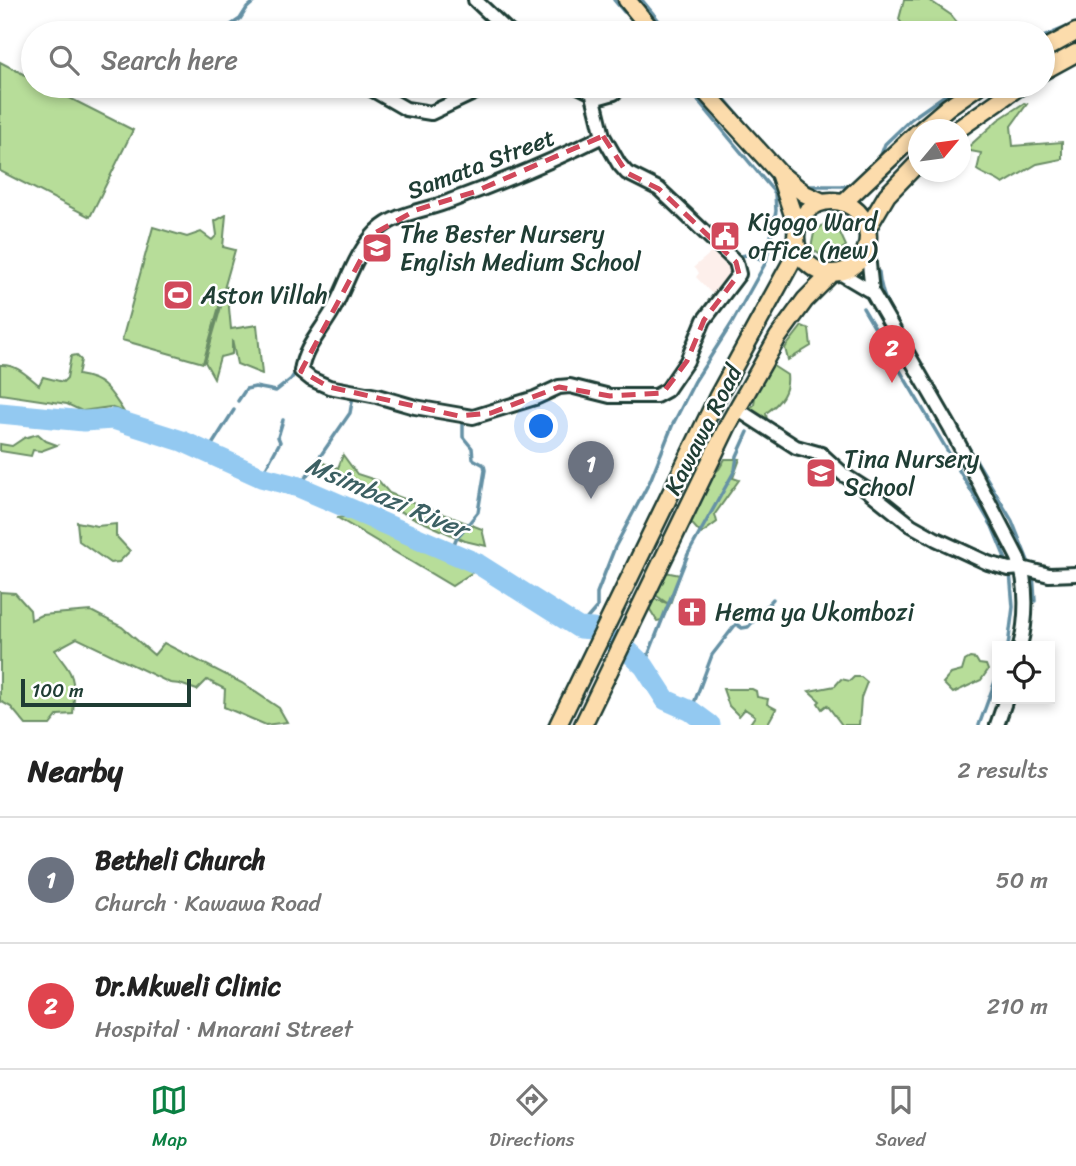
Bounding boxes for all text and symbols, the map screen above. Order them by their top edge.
search box [21,21,1055,98]
text: Search here [101,37,238,83]
icon: search [45,41,83,79]
street label: Samata Street [401,116,561,212]
north arrow [908,119,971,182]
place label: Kigogo Ward office (new) [748,201,879,271]
place label: The Bester Nursery English Medium School [400,213,642,283]
public building icon: Kigogo Ward office (new) [708,219,742,253]
school or university icon: The Bester Nursery English Medium School [360,231,394,265]
place label: Aston Villah [200,274,327,316]
sports icon: Aston Villah [161,278,195,312]
pin: 2 [869,325,915,383]
street label: Kawawa Road [652,356,754,503]
your location [524,409,558,443]
place label: Tina Nursery School [844,438,980,508]
pin: 1 [568,441,614,499]
water label: Msimbazi River [299,442,479,554]
school or university icon: Tina Nursery School [804,456,838,490]
place label: Hema ya Ukombozi [715,591,914,633]
church icon: Hema ya Ukombozi [675,595,709,629]
map controls [992,641,1055,704]
button: locate [992,641,1055,704]
text: 100 m [32,674,84,707]
scale bar [21,676,191,708]
text: Nearby [28,744,123,798]
text: 2 results [957,750,1048,791]
text: Betheli Church [95,837,266,883]
text: 1 [46,860,56,901]
text: 50 m [996,860,1048,901]
text: Church · Kawawa Road [95,883,321,924]
text: Dr.Mkweli Clinic [95,963,281,1009]
text: 2 [44,986,58,1027]
text: 210 m [987,986,1048,1027]
text: Hospital · Mnarani Street [95,1009,353,1050]
tab: Map [150,1081,188,1156]
tab: Directions [489,1081,575,1156]
tab: Saved [875,1081,926,1156]

